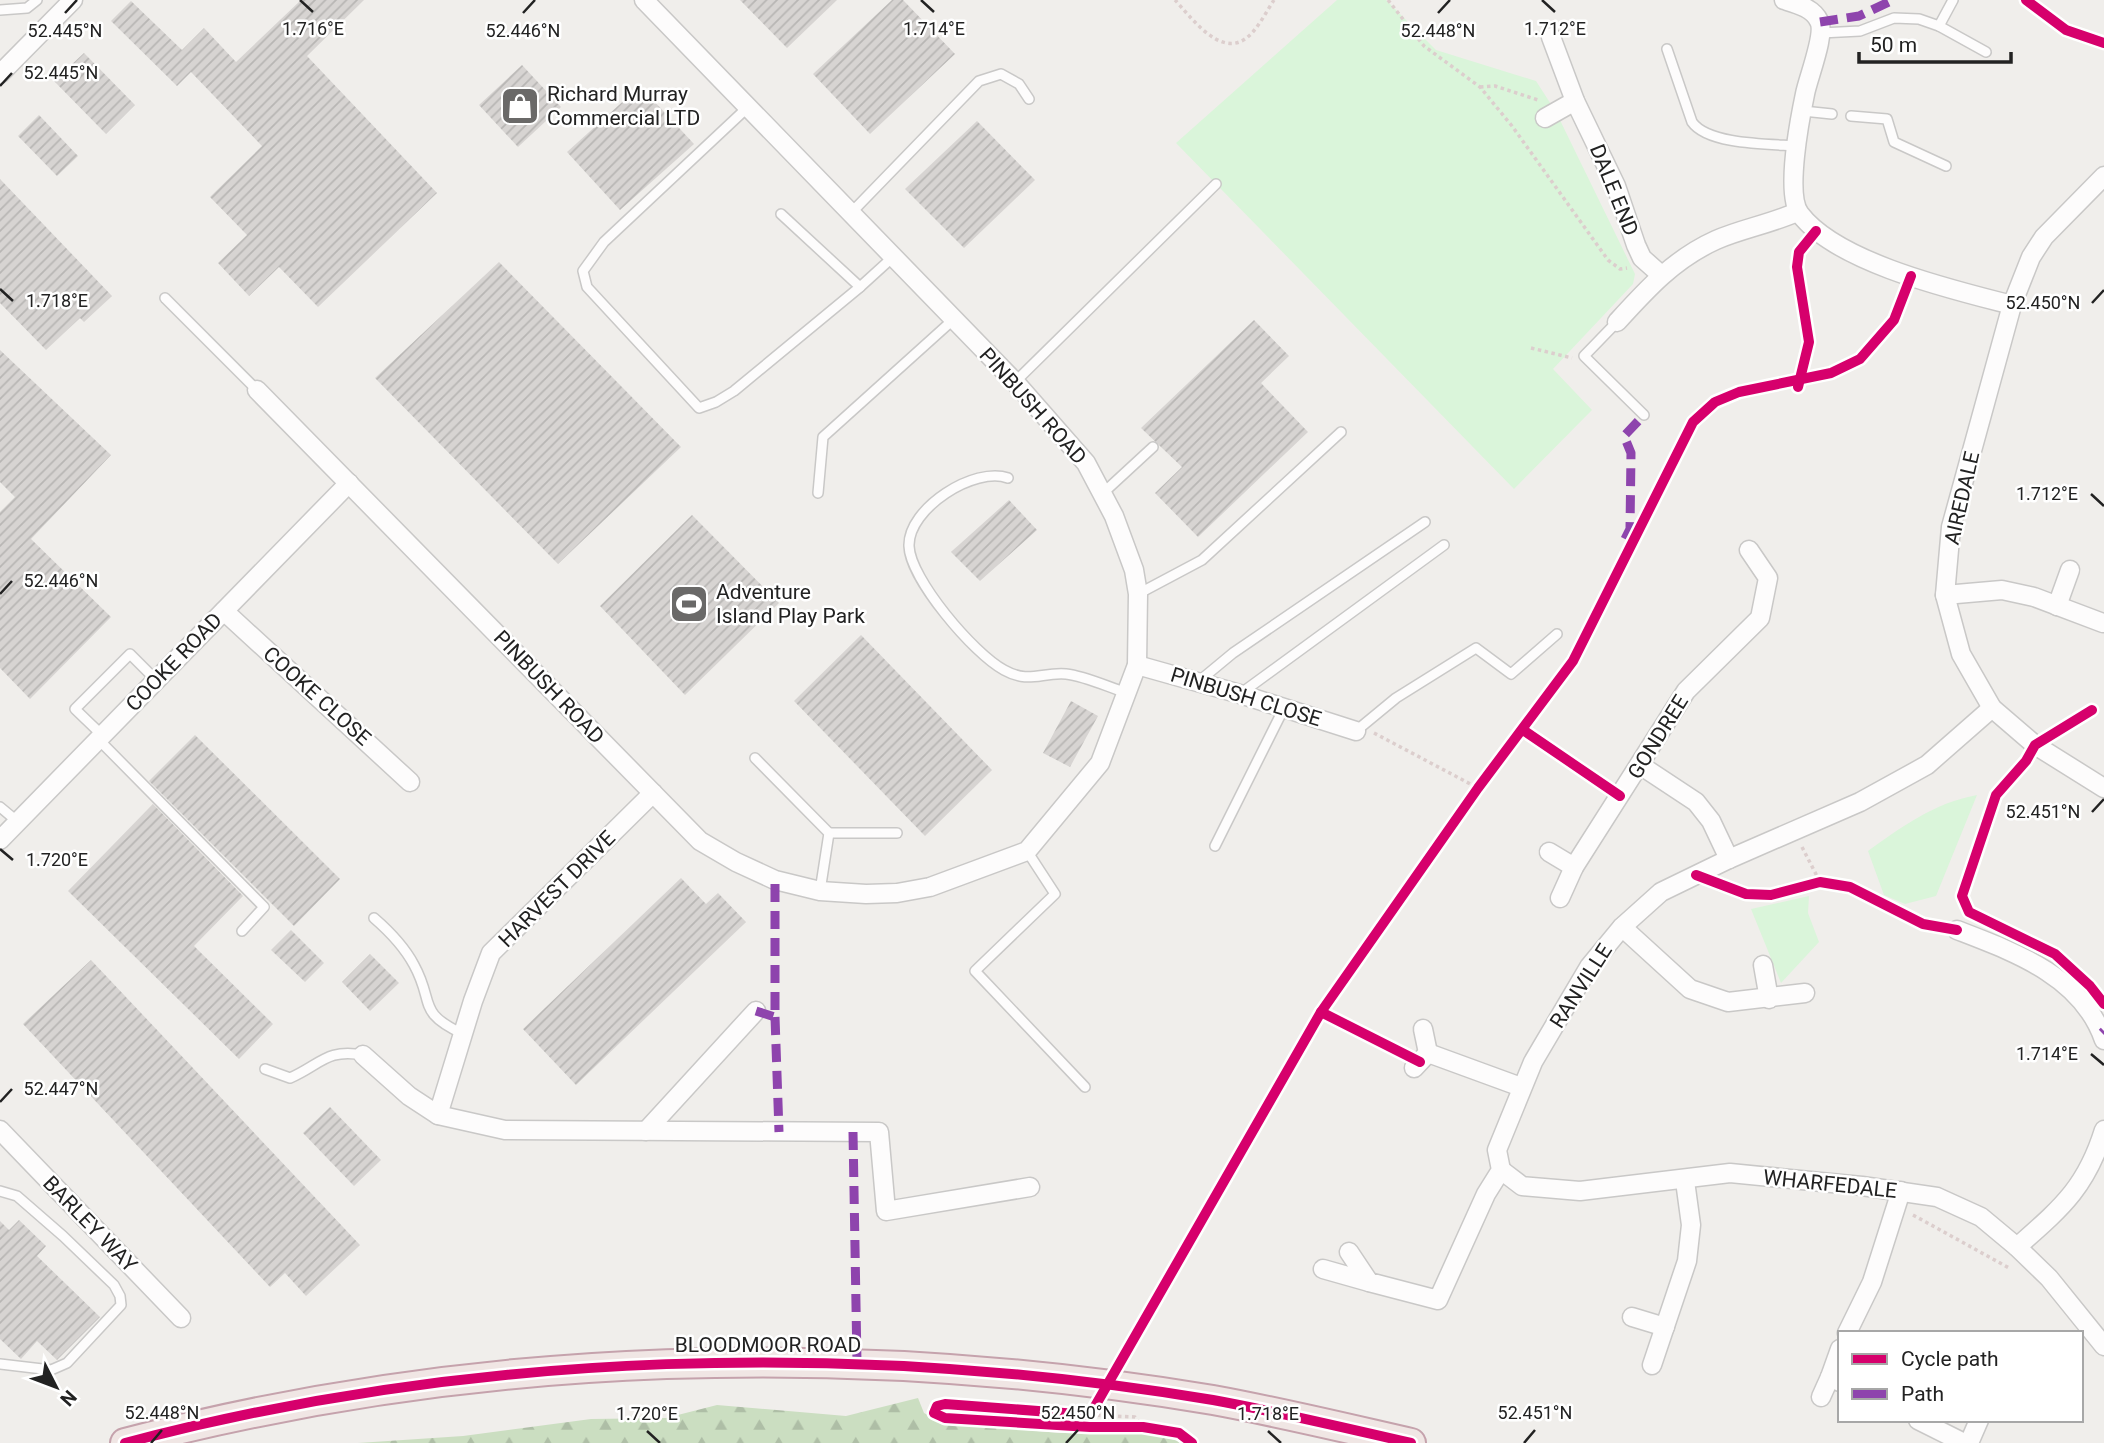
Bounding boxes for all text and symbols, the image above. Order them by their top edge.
text: 1.716°E [282,18,344,39]
text: 1.714°E [903,18,965,39]
text: 1.712°E [1524,18,1586,39]
text: 52.445°N [28,20,102,41]
text: 52.446°N [486,20,560,41]
text: 52.448°N [1401,20,1475,41]
scale bar [1859,21,2011,65]
text: 50 m [1870,33,1917,57]
text: 52.445°N [24,62,98,83]
place label: Richard Murray Commercial LTD [547,82,700,130]
shop icon: Richard Murray Commercial LTD [499,85,541,127]
street label: DALE END [1585,141,1643,239]
text: 1.718°E [26,290,88,311]
text: 52.450°N [2006,292,2080,313]
street label: PINBUSH ROAD [975,343,1091,469]
street label: AIREDALE [1940,449,1984,547]
text: 1.712°E [2016,483,2078,504]
text: 52.446°N [24,570,98,591]
place label: Adventure Island Play Park [716,580,865,628]
sports icon: Adventure Island Play Park [668,583,710,625]
street label: COOKE ROAD [121,608,227,716]
street label: PINBUSH ROAD [489,625,609,749]
street label: COOKE CLOSE [258,642,376,750]
street label: PINBUSH CLOSE [1168,663,1324,731]
street label: GONDREE [1623,691,1693,783]
text: 52.451°N [2006,801,2080,822]
street label: HARVEST DRIVE [494,826,620,952]
text: 1.720°E [26,849,88,870]
street label: RANVILLE [1545,939,1617,1032]
text: 1.714°E [2016,1043,2078,1064]
text: 52.447°N [24,1078,98,1099]
street label: WHARFEDALE [1762,1165,1898,1203]
street label: BARLEY WAY [38,1171,142,1277]
legend [1838,1331,2083,1422]
street label: BLOODMOOR ROAD [675,1333,861,1357]
text: Cycle path [1901,1347,1999,1371]
north arrow [21,1352,91,1422]
text: Path [1901,1382,1944,1406]
text: N [55,1385,81,1411]
text: 52.448°N [125,1402,199,1423]
text: 52.450°N [1041,1402,1115,1423]
text: 52.451°N [1498,1402,1572,1423]
text: 1.720°E [616,1403,678,1424]
text: 1.718°E [1237,1403,1299,1424]

